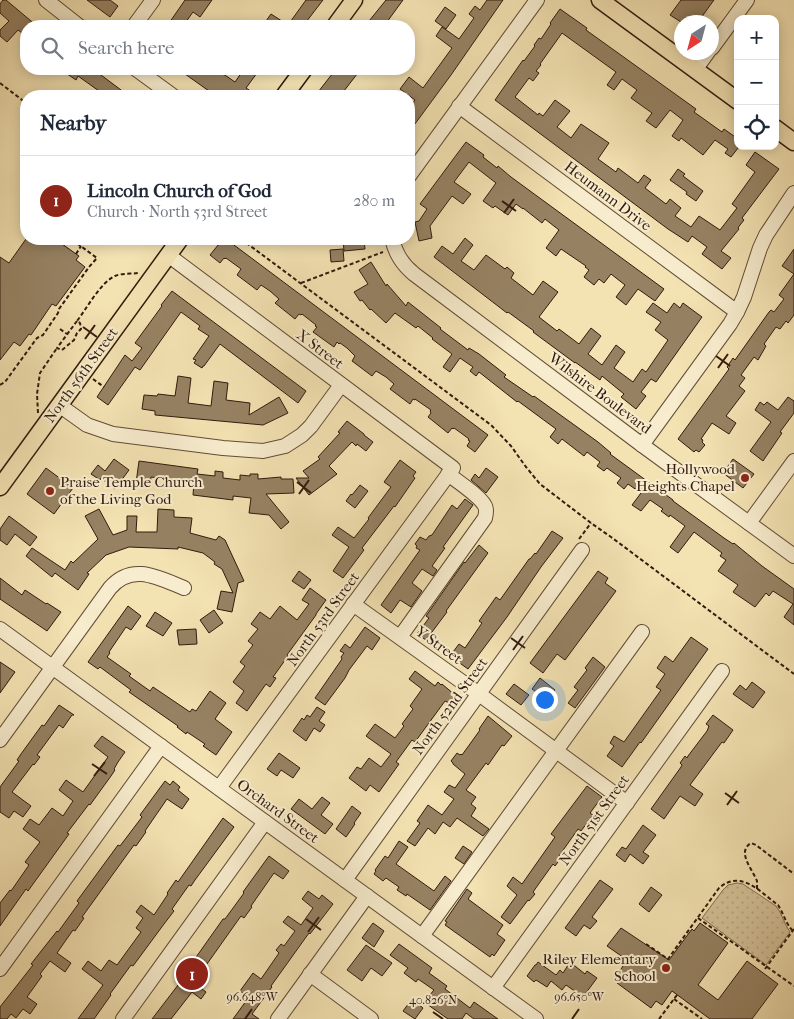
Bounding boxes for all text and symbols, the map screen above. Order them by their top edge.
north arrow [674,15,719,60]
map controls [734,15,779,150]
button: + [734,15,779,60]
search box [20,20,415,75]
icon: search [38,34,66,62]
text: Search here [78,37,174,59]
button: − [734,60,779,105]
button: locate [734,105,779,150]
text: Nearby [40,111,106,135]
street label: Heumann Drive [561,157,655,235]
text: Lincoln Church of God [87,180,272,202]
text: 1 [53,191,59,210]
text: 280 m [353,191,395,210]
text: Church · North 53rd Street [87,202,268,221]
street label: North 56th Street [40,323,122,426]
street label: X Street [293,325,348,373]
street label: Wilshire Boulevard [544,348,656,438]
place label: Hollywood Heights Chapel [636,460,736,495]
marker: Hollywood Heights Chapel [739,472,751,484]
place label: Praise Temple Church of the Living God [60,473,203,508]
marker: Praise Temple Church of the Living God [44,485,56,497]
street label: North 53rd Street [283,568,364,670]
street label: Y Street [411,622,466,668]
street label: North 52nd Street [409,653,492,758]
your location [532,687,558,713]
street label: North 51st Street [555,771,633,869]
street label: Orchard Street [233,775,323,847]
place label: Riley Elementary School [543,950,657,985]
pin: 1 [176,955,208,993]
marker: Riley Elementary School [660,962,672,974]
text: 96.648°W [227,990,279,1004]
text: 96.650°W [554,990,605,1004]
text: 40.826°N [409,993,457,1007]

